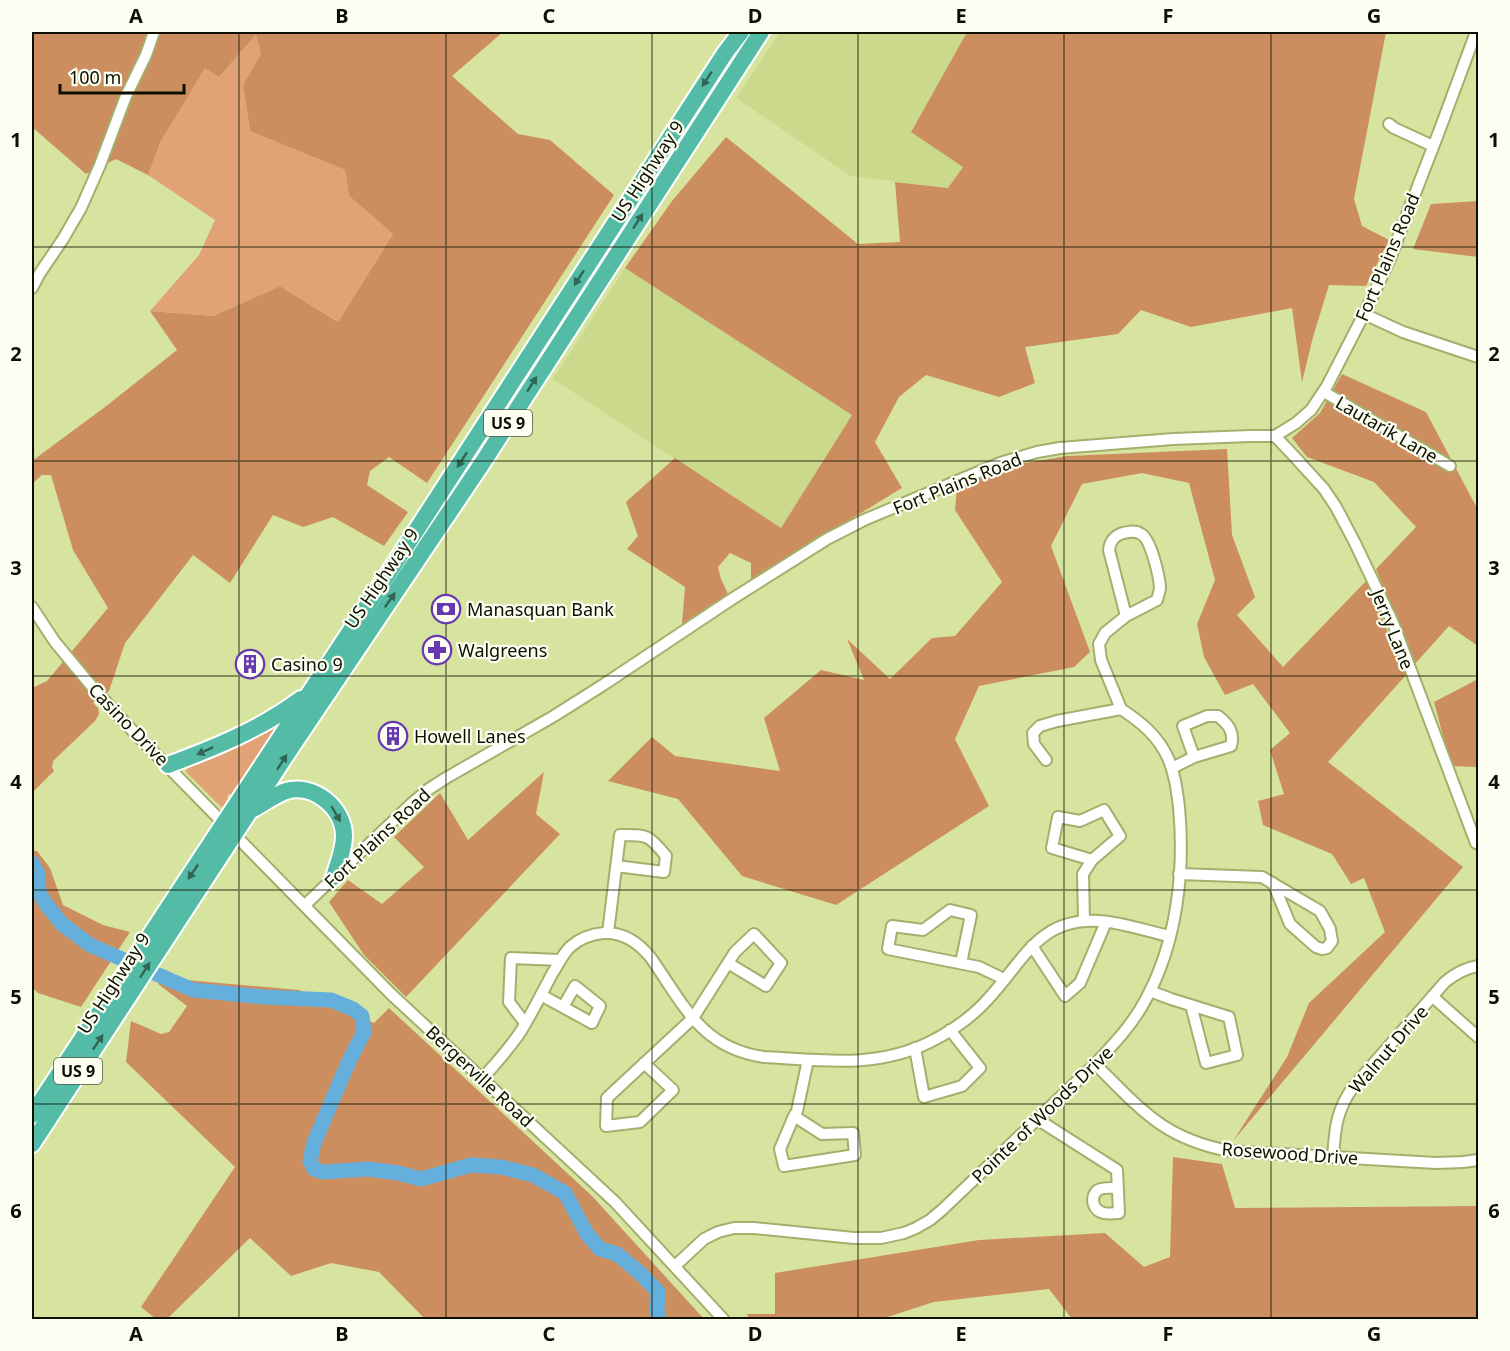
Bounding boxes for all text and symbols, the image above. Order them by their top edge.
text: A [129,2,143,29]
text: B [335,2,349,29]
text: C [543,2,556,29]
text: D [748,2,762,29]
text: E [955,2,967,29]
text: F [1163,2,1173,29]
text: G [1367,2,1381,29]
scale bar [60,57,184,95]
text: 100 m [69,65,121,89]
one-way arrow [702,71,713,87]
street label: US Highway 9 [605,116,689,226]
text: 1 [10,126,22,153]
text: 1 [1488,126,1500,153]
street label: Fort Plains Road [1349,189,1425,325]
one-way arrow [633,212,644,229]
one-way arrow [573,270,585,286]
text: 2 [10,340,22,367]
text: 2 [1488,340,1500,367]
one-way arrow [527,376,538,392]
street label: Lautarik Lane [1331,390,1443,468]
road number: US 9 [484,410,532,436]
street label: Fort Plains Road [889,446,1025,520]
one-way arrow [457,452,468,468]
street label: US Highway 9 [339,523,423,633]
text: 3 [10,554,22,581]
text: 3 [1488,554,1500,581]
street label: Jerry Lane [1365,583,1420,673]
one-way arrow [384,592,396,608]
bank icon: Manasquan Bank [430,593,462,625]
place label: Manasquan Bank [467,597,614,621]
pharmacy icon: Walgreens [421,634,453,666]
place label: Walgreens [458,638,547,662]
building icon: Casino 9 [234,648,266,680]
place label: Casino 9 [271,652,343,676]
street label: Casino Drive [84,678,174,770]
building icon: Howell Lanes [377,720,409,752]
place label: Howell Lanes [414,724,526,748]
one-way arrow [197,746,214,755]
one-way arrow [276,754,288,770]
text: 4 [10,768,22,795]
text: 4 [1488,768,1500,795]
street label: Fort Plains Road [319,783,435,893]
one-way arrow [330,806,341,822]
one-way arrow [187,864,199,880]
street label: US Highway 9 [71,928,155,1038]
one-way arrow [140,962,151,978]
text: 5 [10,983,22,1010]
text: 5 [1488,983,1500,1010]
street label: Walnut Drive [1343,1000,1433,1098]
street label: Bergerville Road [421,1020,539,1132]
one-way arrow [92,1034,104,1050]
street label: Pointe of Woods Drive [966,1040,1118,1188]
road number: US 9 [54,1058,102,1084]
street label: Rosewood Drive [1221,1136,1359,1170]
text: 6 [10,1197,22,1224]
text: 6 [1488,1197,1500,1224]
text: A [129,1320,143,1347]
text: B [335,1320,349,1347]
text: C [543,1320,556,1347]
text: D [748,1320,762,1347]
text: E [955,1320,967,1347]
text: F [1163,1320,1173,1347]
text: G [1367,1320,1381,1347]

